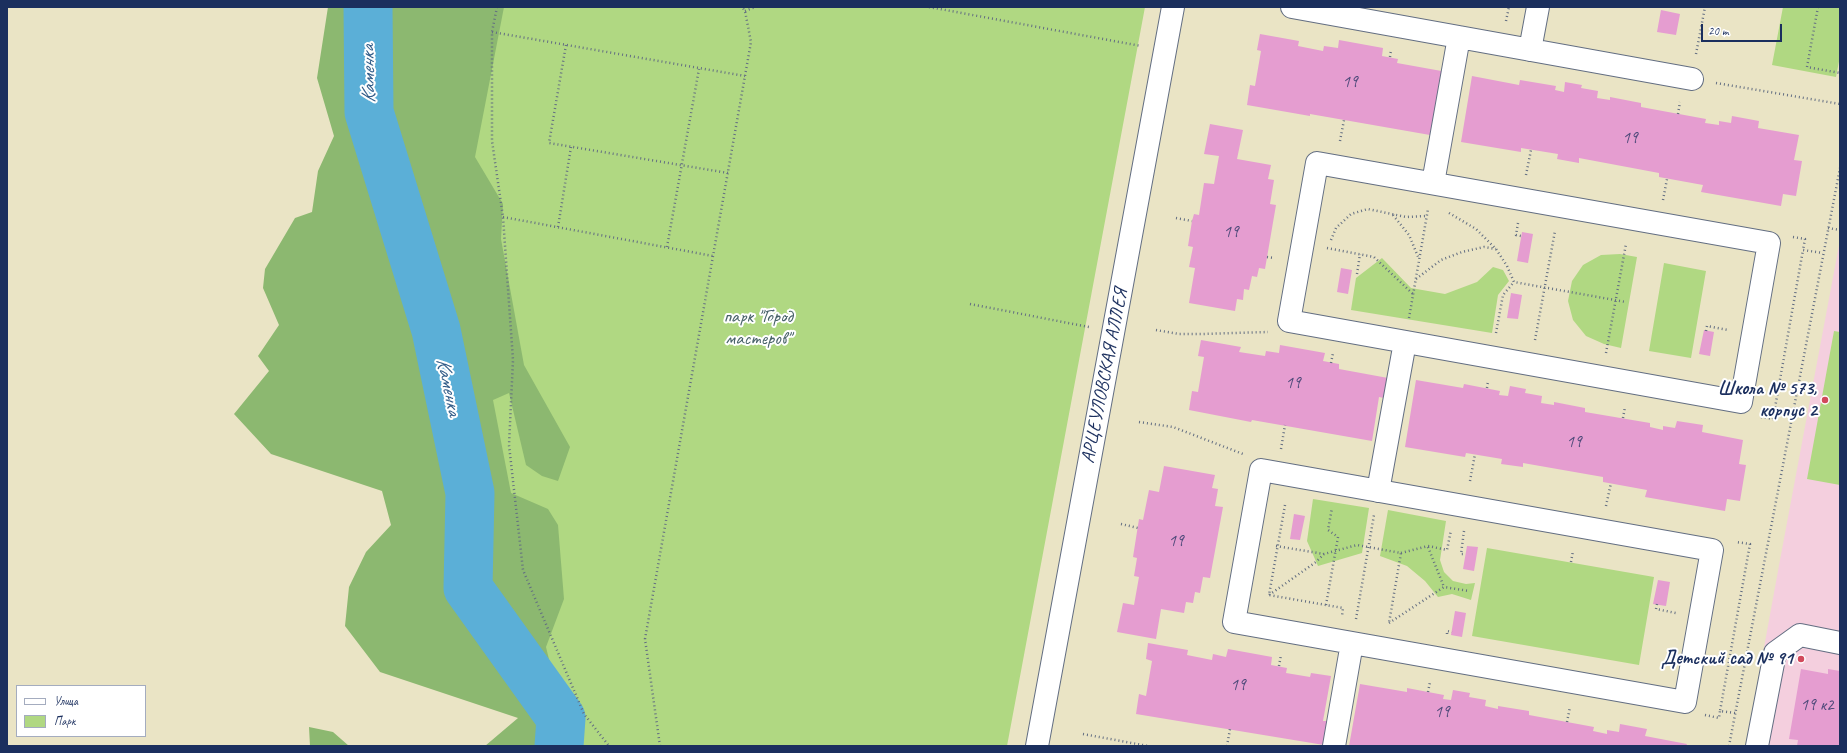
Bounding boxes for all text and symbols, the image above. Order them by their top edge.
scale bar [1703,16,1784,42]
text: 20 m [1708,23,1728,39]
water label: Каменка [356,45,382,103]
house number: 19 [1342,73,1358,93]
house number: 19 [1622,129,1638,149]
house number: 19 [1223,223,1239,243]
street label: АРЦЕУЛОВСКАЯ АЛЛЕЯ [1077,287,1133,465]
park label: парк "Город мастеров" [723,306,793,350]
water label: Каменка [430,356,466,418]
house number: 19 [1285,374,1301,394]
place label: Школа № 573, корпус 2 [1718,378,1817,422]
marker: Школа № 573, корпус 2 [1820,395,1830,405]
house number: 19 [1566,433,1582,453]
house number: 19 [1168,532,1184,552]
place label: Детский сад № 91 [1661,648,1793,670]
marker: Детский сад № 91 [1796,654,1806,664]
house number: 19 [1230,676,1246,696]
legend [16,685,146,737]
text: Улица [54,693,78,709]
house number: 19 к2 [1800,696,1834,716]
house number: 19 [1434,703,1450,723]
text: Парк [54,713,75,729]

